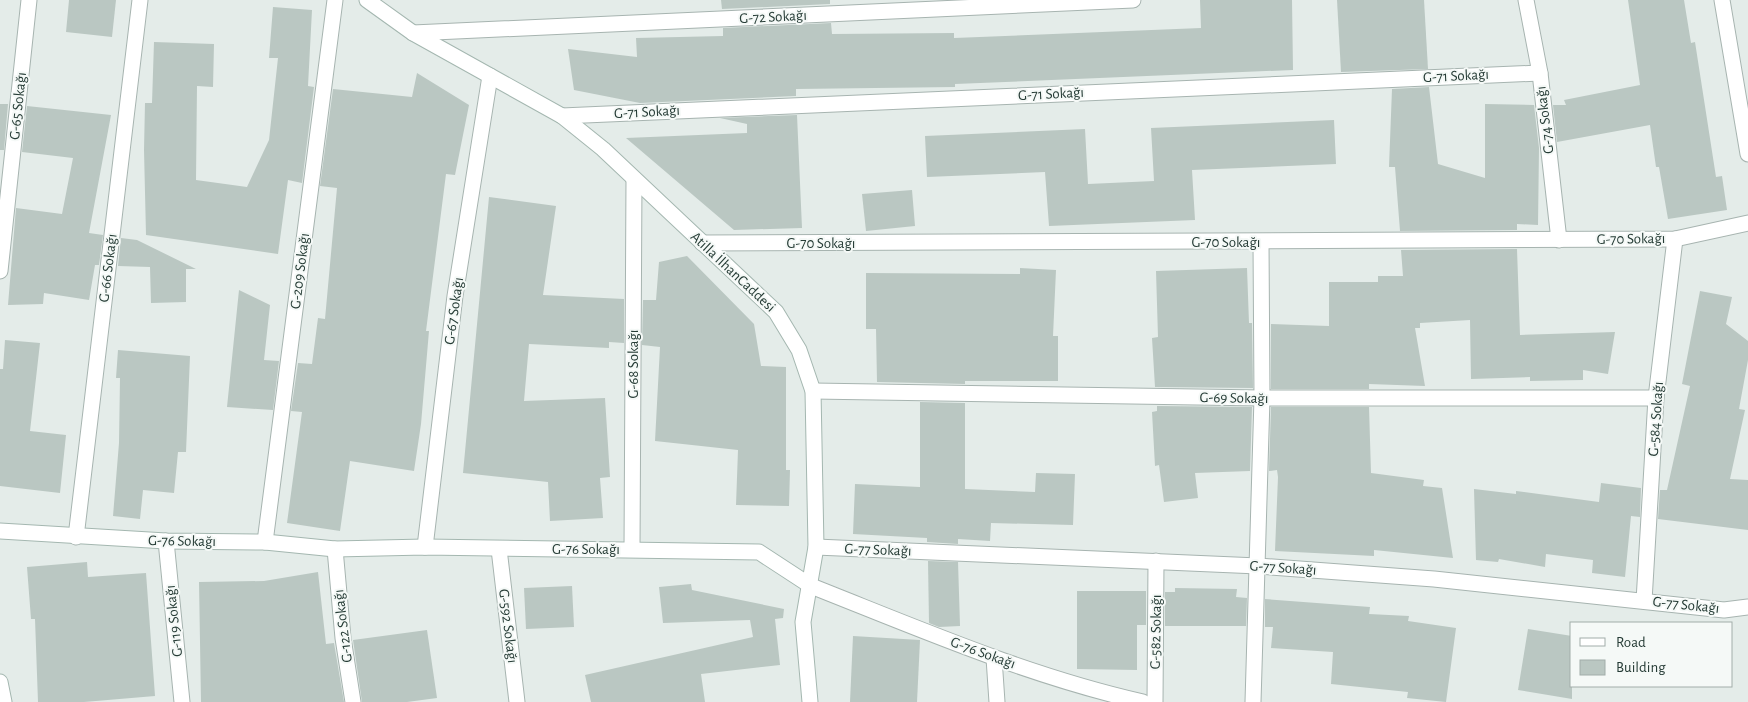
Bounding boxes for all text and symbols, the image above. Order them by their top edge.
street label: G-72 Sokağı [739,8,807,26]
street label: G-71 Sokağı [1423,67,1489,85]
street label: G-65 Sokağı [7,71,29,141]
street label: G-71 Sokağı [1018,85,1084,103]
street label: G-74 Sokağı [1533,85,1557,155]
street label: G-71 Sokağı [614,103,680,121]
street label: Atilla İlhanCaddesi [688,228,780,315]
street label: G-70 Sokağı [1596,231,1666,247]
street label: G-209 Sokağı [288,232,312,310]
street label: G-66 Sokağı [96,233,120,303]
street label: G-70 Sokağı [1192,235,1260,250]
street label: G-70 Sokağı [787,236,855,251]
street label: G-67 Sokağı [442,276,466,346]
street label: G-68 Sokağı [626,330,641,398]
street label: G-584 Sokağı [1646,381,1666,457]
street label: G-69 Sokağı [1200,390,1268,406]
street label: G-76 Sokağı [148,533,216,549]
street label: G-77 Sokağı [844,541,912,559]
street label: G-76 Sokağı [552,542,620,557]
street label: G-77 Sokağı [1249,558,1317,578]
street label: G-119 Sokağı [163,584,185,658]
street label: G-592 Sokağı [496,588,520,664]
street label: G-122 Sokağı [331,589,355,663]
street label: G-582 Sokağı [1148,594,1164,670]
street label: G-77 Sokağı [1652,594,1720,616]
legend [1570,622,1733,687]
street label: G-76 Sokağı [949,634,1017,672]
text: Road [1616,635,1646,650]
text: Building [1616,660,1666,675]

